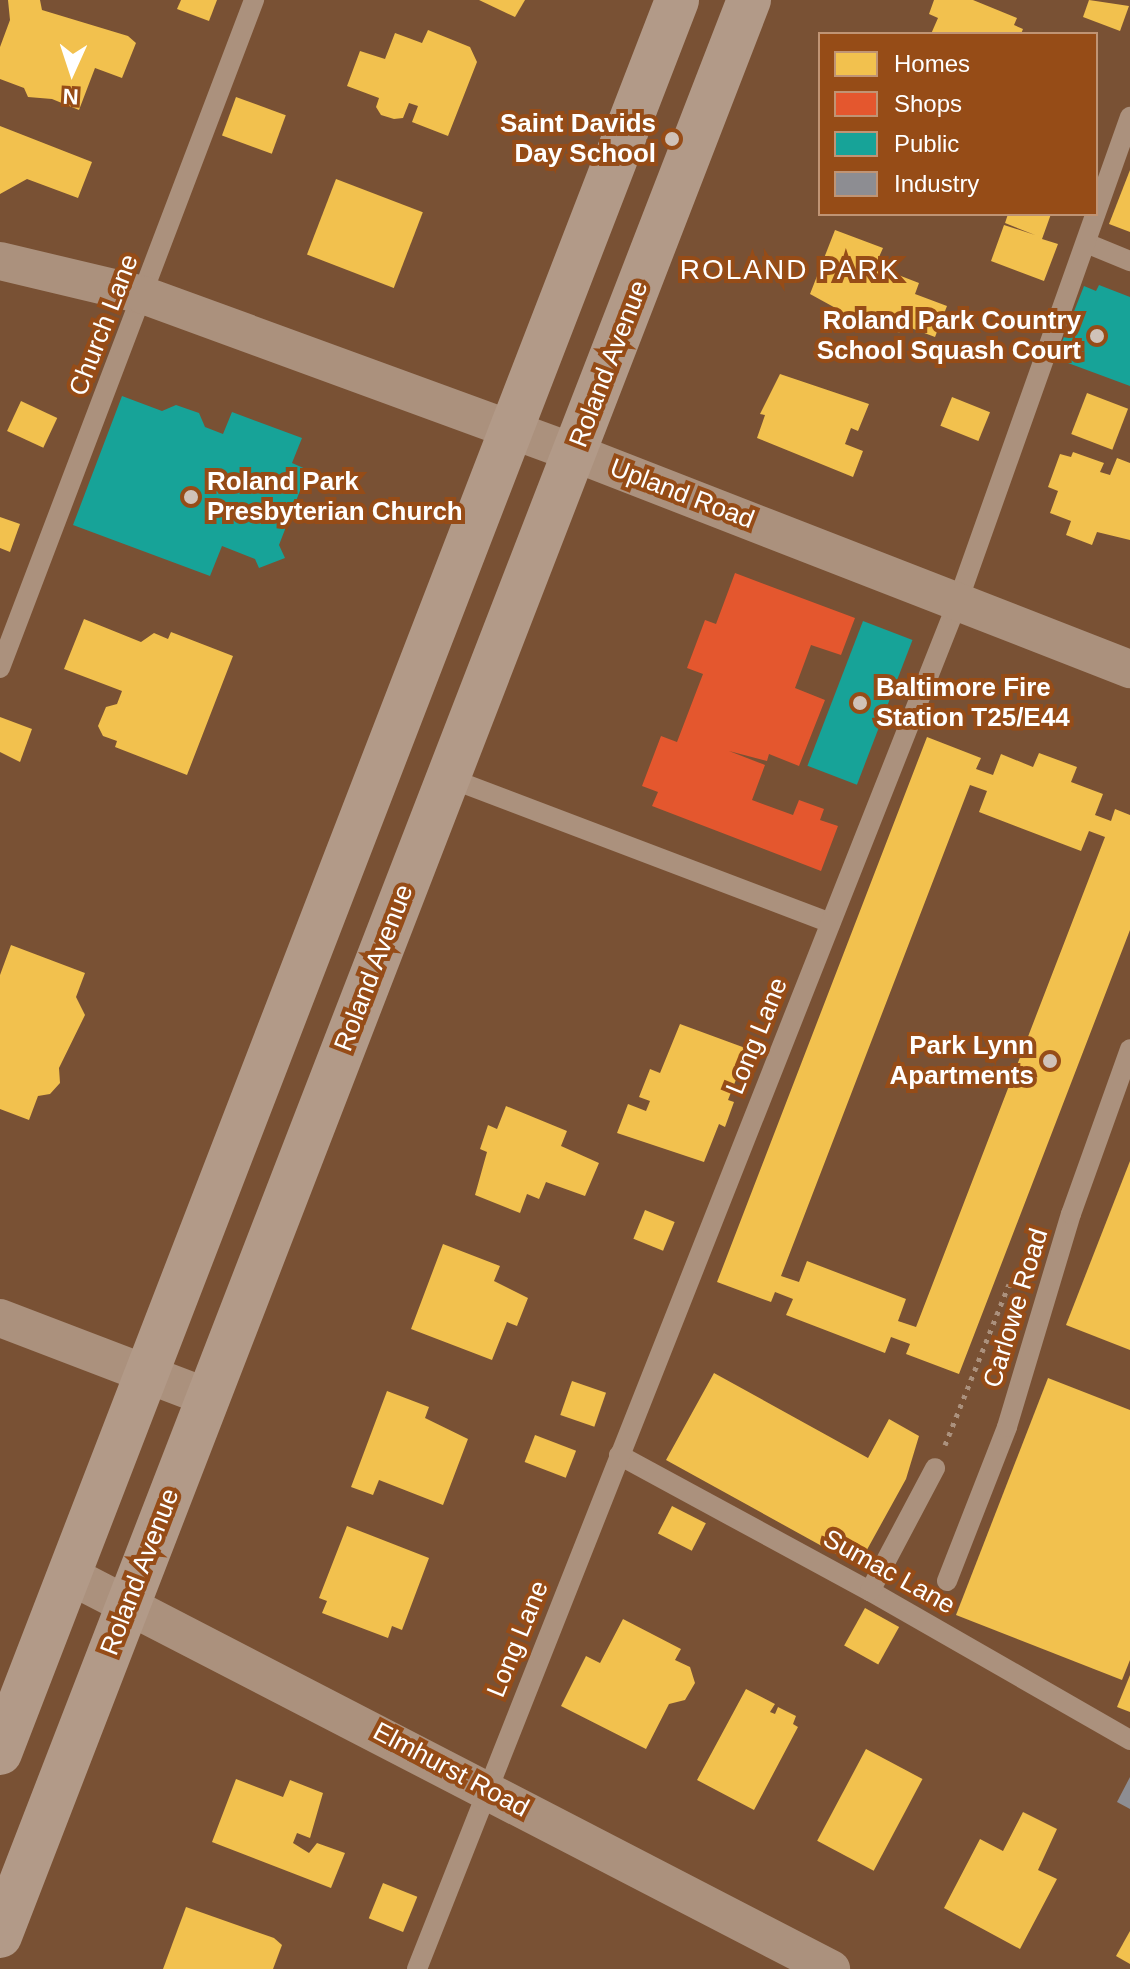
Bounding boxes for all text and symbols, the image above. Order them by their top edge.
north arrow [32,32,112,112]
legend [818,32,1098,216]
text: Homes [894,50,970,77]
text: N [62,84,79,109]
text: Shops [894,90,962,117]
place label: Saint Davids Day School [500,108,656,170]
marker: Saint Davids Day School [663,130,681,148]
text: Public [894,130,959,157]
text: Industry [894,170,979,197]
street label: Church Lane [63,250,145,400]
district label: ROLAND PARK [680,253,900,287]
street label: Roland Avenue [563,276,655,452]
place label: Roland Park Country School Squash Court [817,305,1081,366]
marker: Roland Park Country School Squash Court [1088,327,1106,345]
street label: Upland Road [606,452,758,536]
place label: Roland Park Presbyterian Church [207,466,463,528]
marker: Roland Park Presbyterian Church [182,488,200,506]
place label: Baltimore Fire Station T25/E44 [876,672,1070,734]
marker: Baltimore Fire Station T25/E44 [851,694,869,712]
street label: Roland Avenue [328,880,420,1056]
street label: Long Lane [720,973,794,1099]
place label: Park Lynn Apartments [890,1030,1034,1092]
marker: Park Lynn Apartments [1041,1052,1059,1070]
street label: Carlowe Road [977,1225,1055,1391]
street label: Roland Avenue [94,1484,186,1660]
street label: Sumac Lane [818,1523,960,1621]
street label: Long Lane [481,1576,555,1702]
street label: Elmhurst Road [368,1716,534,1824]

